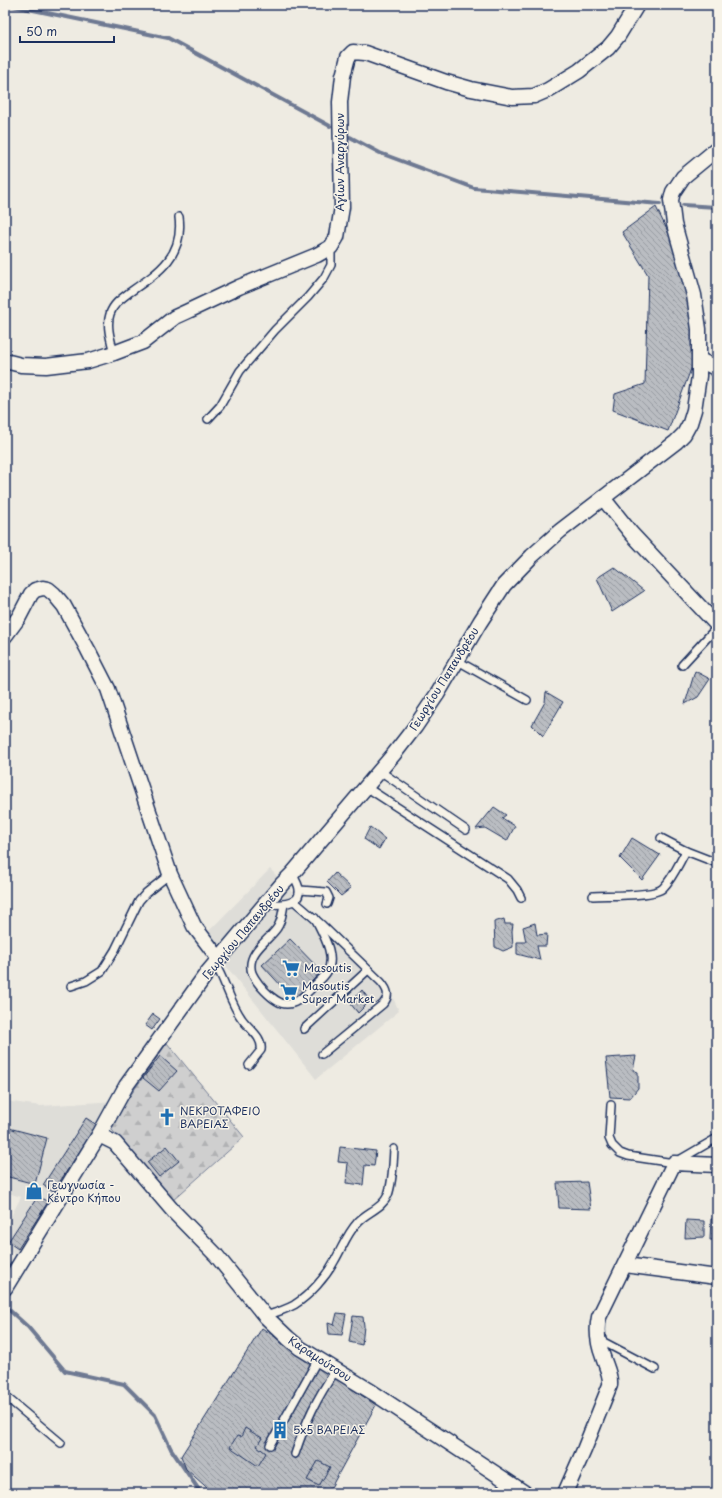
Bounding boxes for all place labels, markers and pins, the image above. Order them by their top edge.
supermarket icon: Masoutis [281,958,301,978]
place label: Masoutis [304,959,351,976]
place label: Masoutis Super Market [302,977,374,1007]
supermarket icon: Masoutis Super Market [279,982,299,1002]
place label: ΝΕΚΡΟΤΑΦΕΙΟ ΒΑΡΕΙΑΣ [180,1102,260,1132]
church icon: ΝΕΚΡΟΤΑΦΕΙΟ ΒΑΡΕΙΑΣ [157,1107,177,1127]
place label: Γεωγνωσία - Κέντρο Κήπου [47,1176,121,1206]
shop icon: Γεωγνωσία - Κέντρο Κήπου [24,1181,44,1201]
building icon: 5x5 ΒΑΡΕΙΑΣ [270,1420,290,1440]
place label: 5x5 ΒΑΡΕΙΑΣ [293,1421,365,1438]

